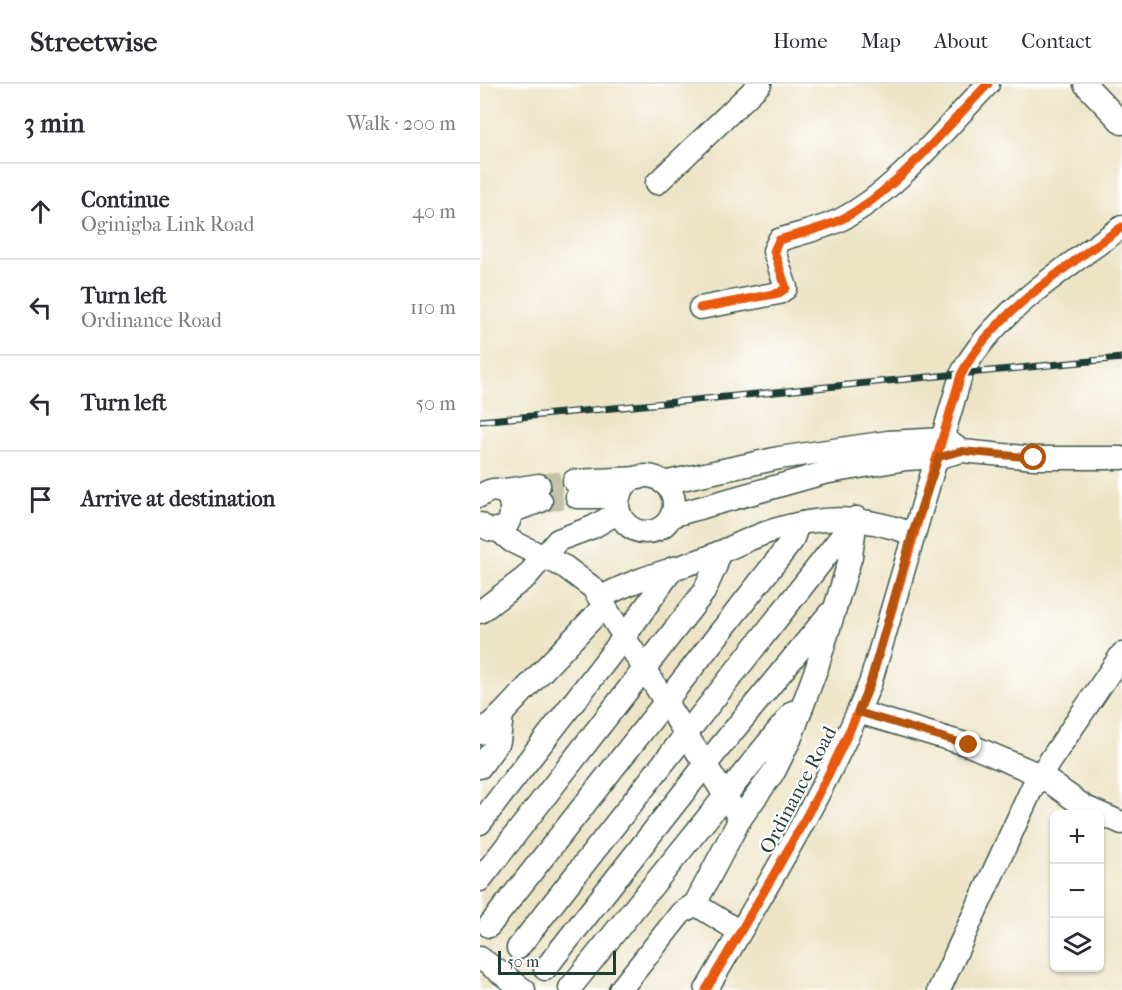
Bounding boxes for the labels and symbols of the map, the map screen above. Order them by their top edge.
route start [1020,444,1046,470]
street label: Ordinance Road [755,721,842,858]
route end [955,731,981,757]
scale bar [498,948,616,976]

